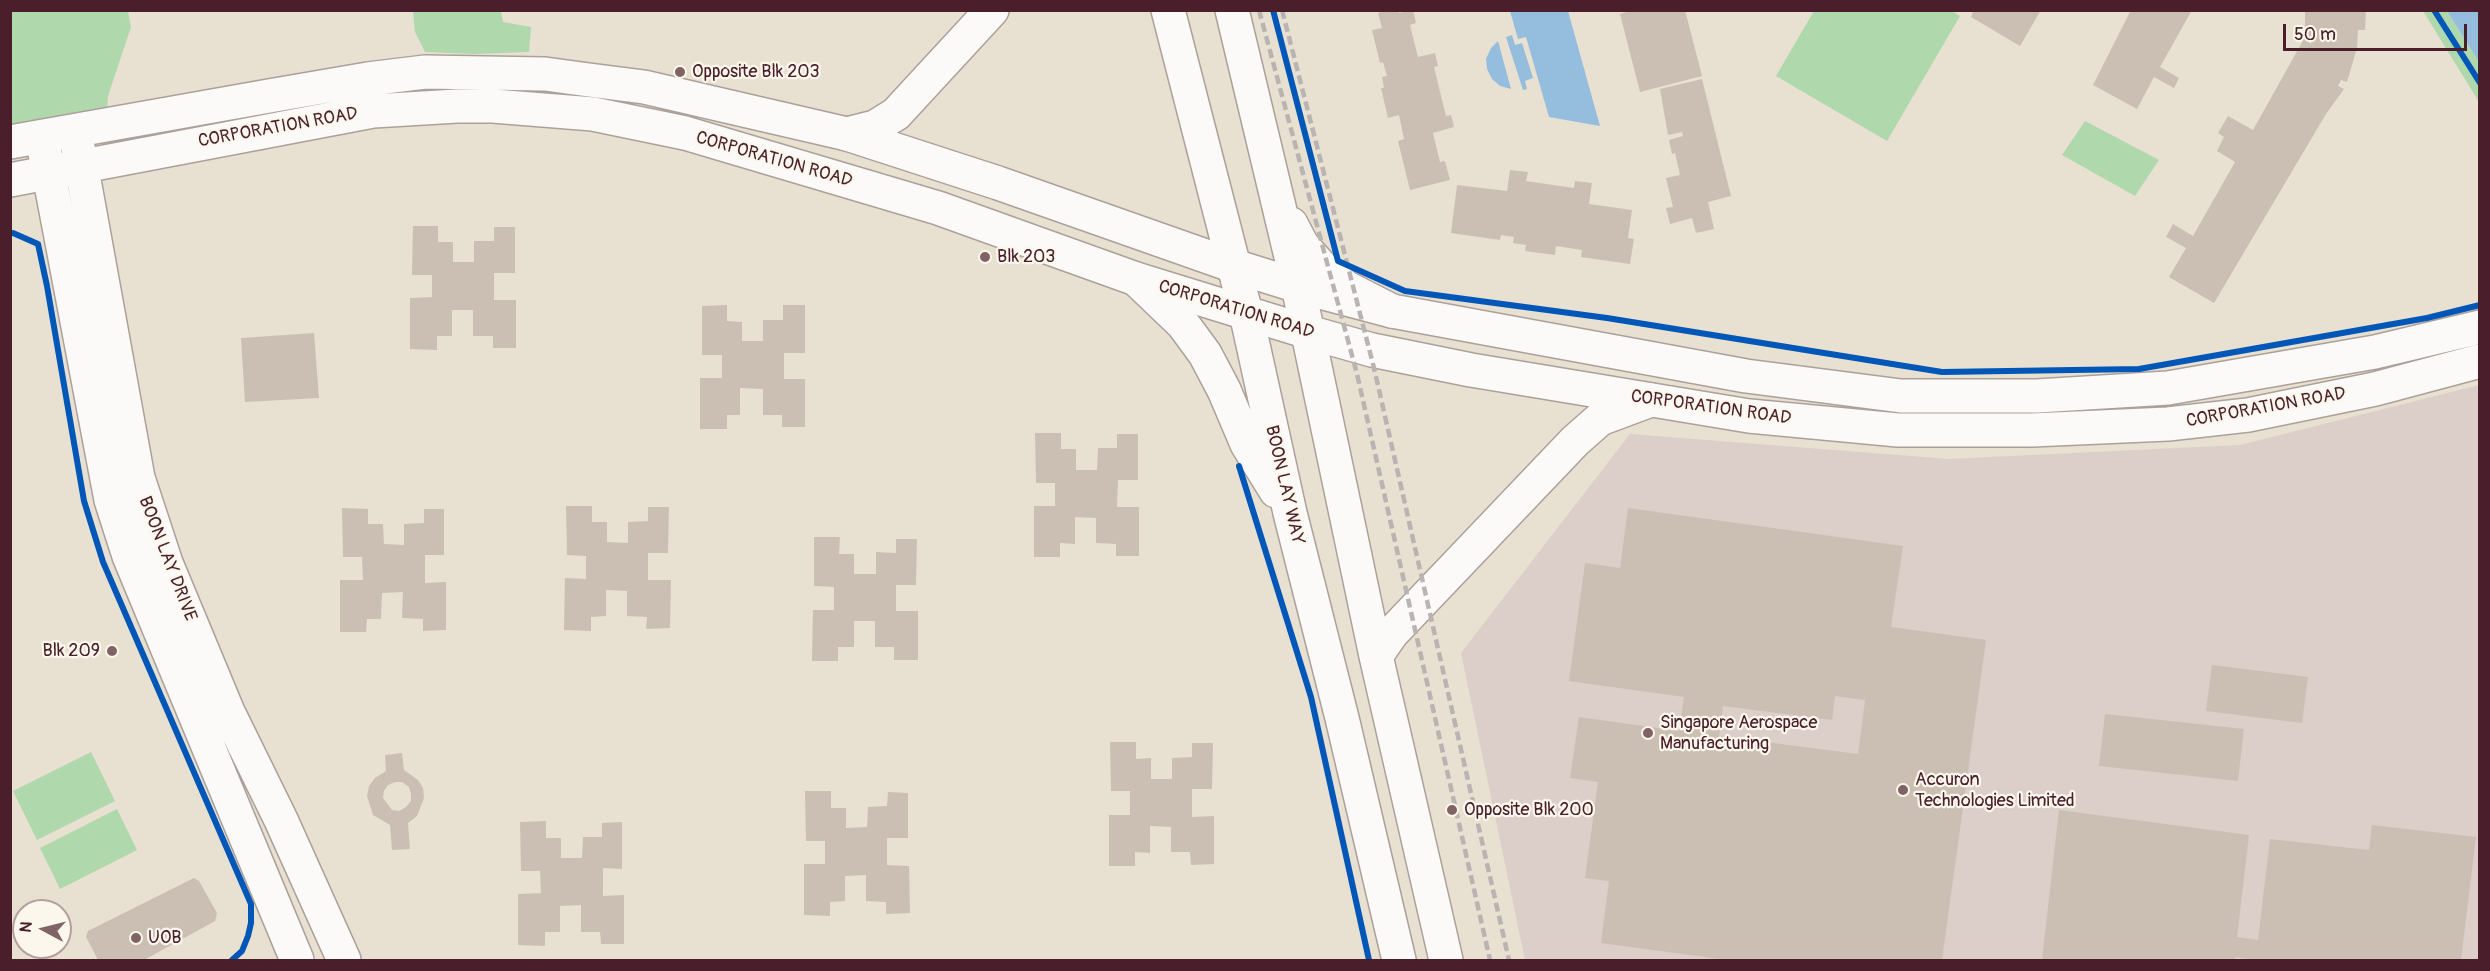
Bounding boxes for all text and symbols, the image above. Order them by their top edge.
scale bar [2286,12,2470,50]
text: 50 m [2294,23,2336,46]
place label: Opposite Blk 203 [692,61,820,83]
marker: Opposite Blk 203 [673,65,687,79]
street label: CORPORATION ROAD [197,103,359,153]
street label: CORPORATION ROAD [693,127,855,193]
place label: Blk 203 [997,246,1055,268]
marker: Blk 203 [978,250,992,264]
street label: CORPORATION ROAD [1156,276,1316,344]
street label: CORPORATION ROAD [2185,383,2347,433]
street label: CORPORATION ROAD [1629,386,1793,430]
street label: BOON LAY WAY [1260,423,1308,547]
street label: BOON LAY DRIVE [133,493,201,625]
place label: Blk 209 [42,640,100,662]
marker: Blk 209 [105,644,119,658]
place label: Singapore Aerospace Manufacturing [1660,712,1817,754]
marker: Singapore Aerospace Manufacturing [1641,726,1655,740]
place label: Accuron Technologies Limited [1915,769,2075,812]
marker: Accuron Technologies Limited [1896,783,1910,797]
place label: Opposite Blk 200 [1464,799,1594,821]
marker: Opposite Blk 200 [1445,803,1459,817]
north arrow [12,899,72,959]
text: N [16,920,37,934]
place label: UOB [148,927,182,949]
marker: UOB [129,931,143,945]

